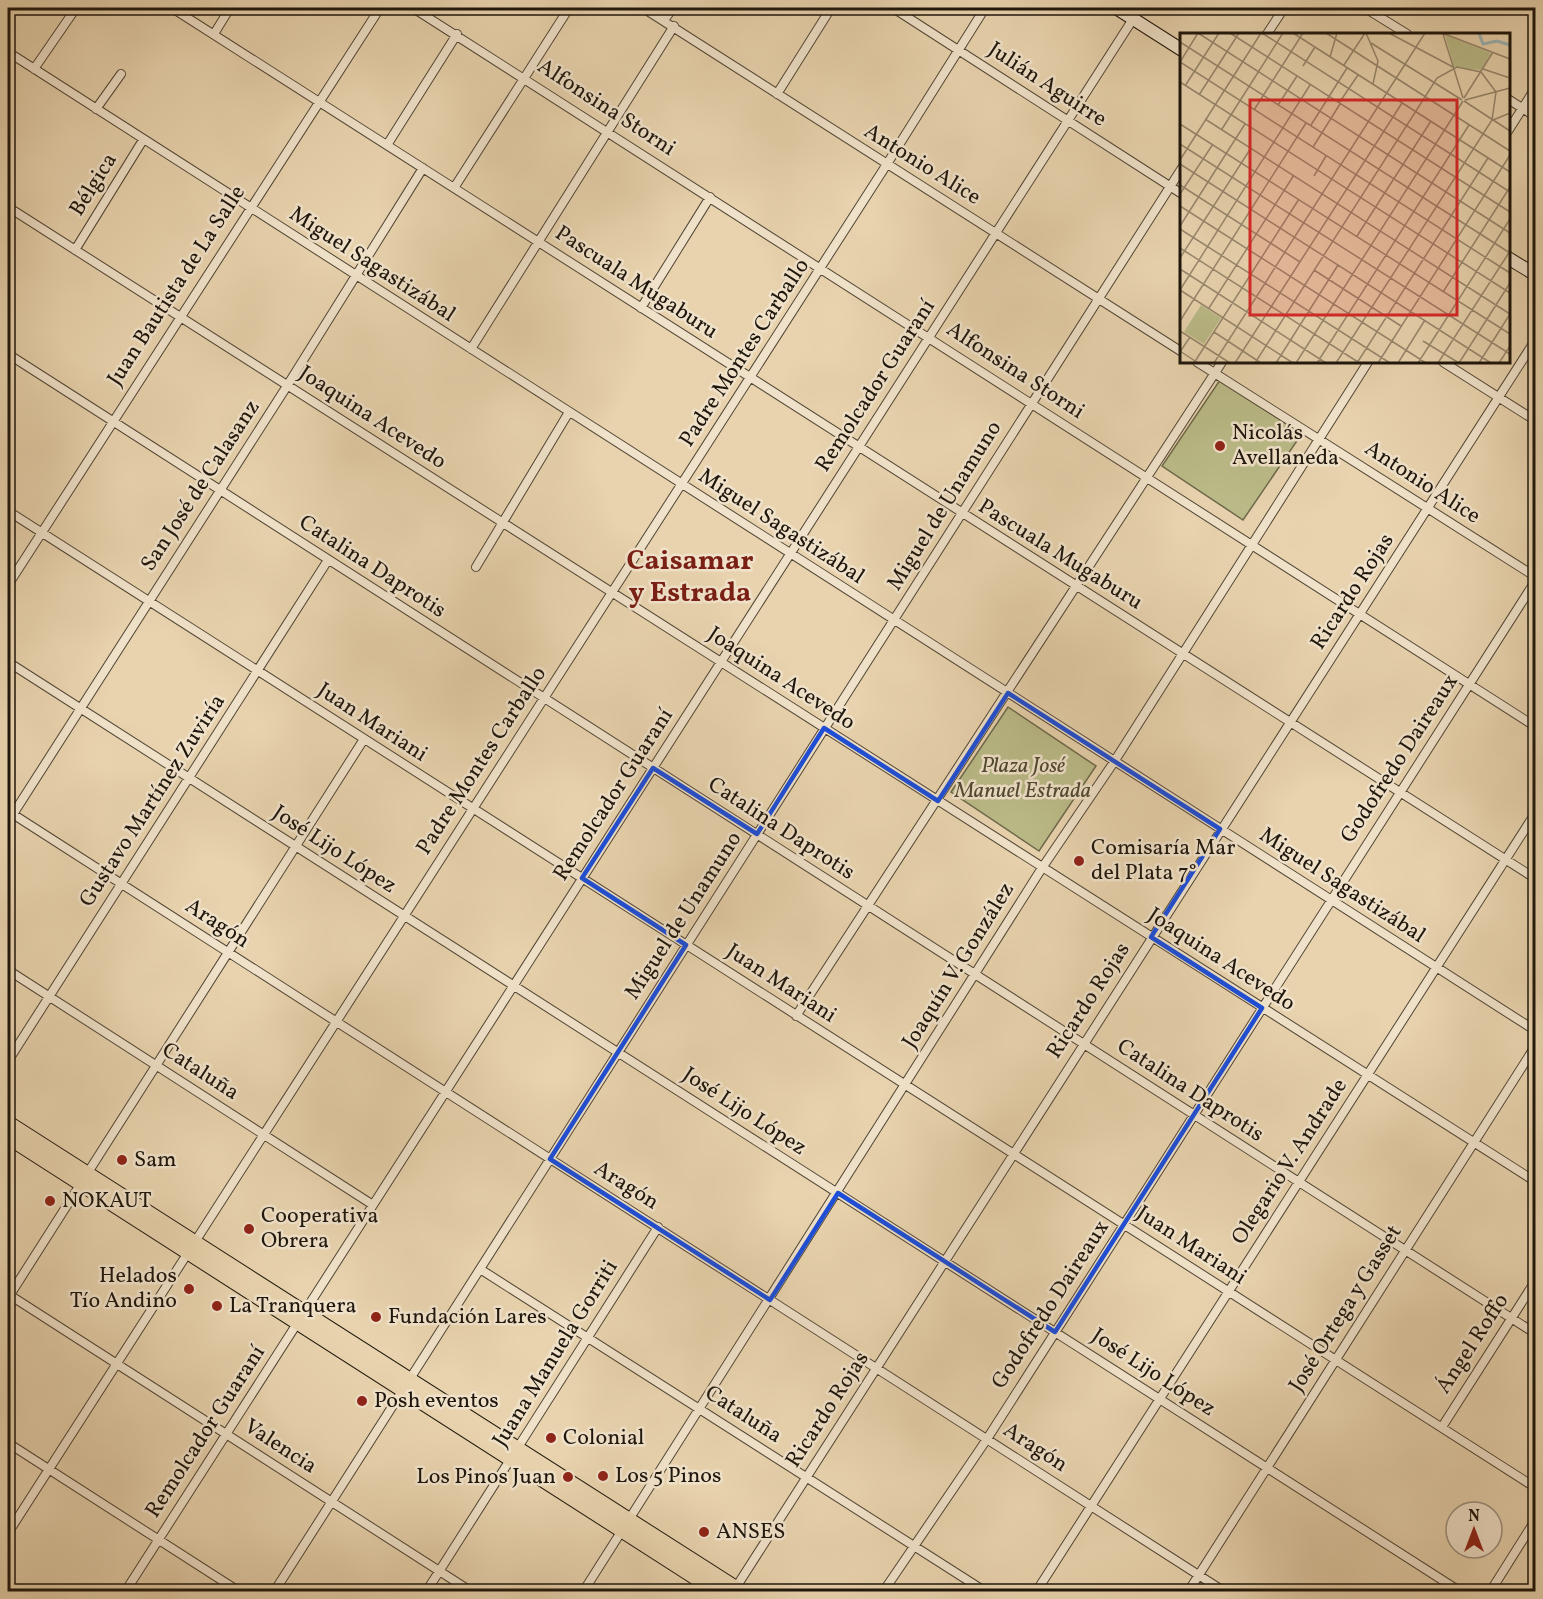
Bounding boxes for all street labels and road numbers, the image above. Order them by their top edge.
street label: Julián Aguirre [982,35,1112,135]
street label: Alfonsina Storni [531,52,681,164]
street label: Antonio Alice [858,117,986,213]
street label: Bélgica [62,147,126,223]
street label: Juan Bautista de La Salle [100,180,254,392]
street label: Miguel Sagastizábal [283,200,461,330]
street label: Pascuala Mugaburu [548,219,724,347]
street label: Padre Montes Carballo [672,253,818,453]
street label: Remolcador Guaraní [808,293,944,479]
street label: Alfonsina Storni [940,315,1090,427]
street label: Joaquina Acevedo [292,359,452,477]
street label: San José de Calasanz [134,394,268,578]
street label: Miguel de Unamuno [880,415,1010,597]
street label: Antonio Alice [1358,434,1486,532]
street label: Miguel Sagastizábal [692,462,870,592]
street label: Pascuala Mugaburu [972,492,1148,618]
street label: Catalina Daprotis [292,508,452,626]
street label: Ricardo Rojas [1304,528,1402,656]
street label: Joaquina Acevedo [701,620,861,738]
street label: Padre Montes Carballo [409,661,555,861]
street label: Godofredo Daireaux [1334,668,1466,850]
street label: Juan Mariani [311,676,433,770]
street label: Gustavo Martínez Zuviría [72,688,234,913]
street label: Remolcador Guaraní [546,702,682,888]
street label: Catalina Daprotis [701,770,861,888]
street label: José Lijo López [266,798,402,902]
street label: Miguel Sagastizábal [1253,821,1431,951]
street label: Miguel de Unamuno [618,826,750,1006]
street label: Joaquín V. González [895,877,1023,1055]
street label: Aragón [178,891,256,957]
street label: Joaquina Acevedo [1141,901,1301,1019]
street label: Juan Mariani [720,937,842,1031]
street label: Ricardo Rojas [1040,937,1138,1065]
street label: Catalina Daprotis [1110,1032,1270,1150]
street label: Cataluña [155,1035,245,1109]
street label: José Lijo López [676,1060,812,1164]
street label: Olegario V. Andrade [1225,1073,1355,1251]
street label: Aragón [587,1154,665,1218]
street label: Juan Mariani [1130,1199,1252,1293]
street label: Godofredo Daireaux [985,1214,1117,1396]
street label: José Ortega y Gasset [1282,1219,1410,1399]
street label: Juana Manuela Gorriti [486,1254,626,1454]
street label: Ángel Roffo [1429,1288,1517,1400]
street label: José Lijo López [1085,1321,1221,1425]
street label: Remolcador Guaraní [138,1339,274,1525]
street label: Ricardo Rojas [779,1346,877,1474]
street label: Cataluña [698,1378,788,1452]
street label: Valencia [237,1412,323,1482]
street label: Aragón [996,1415,1074,1481]

